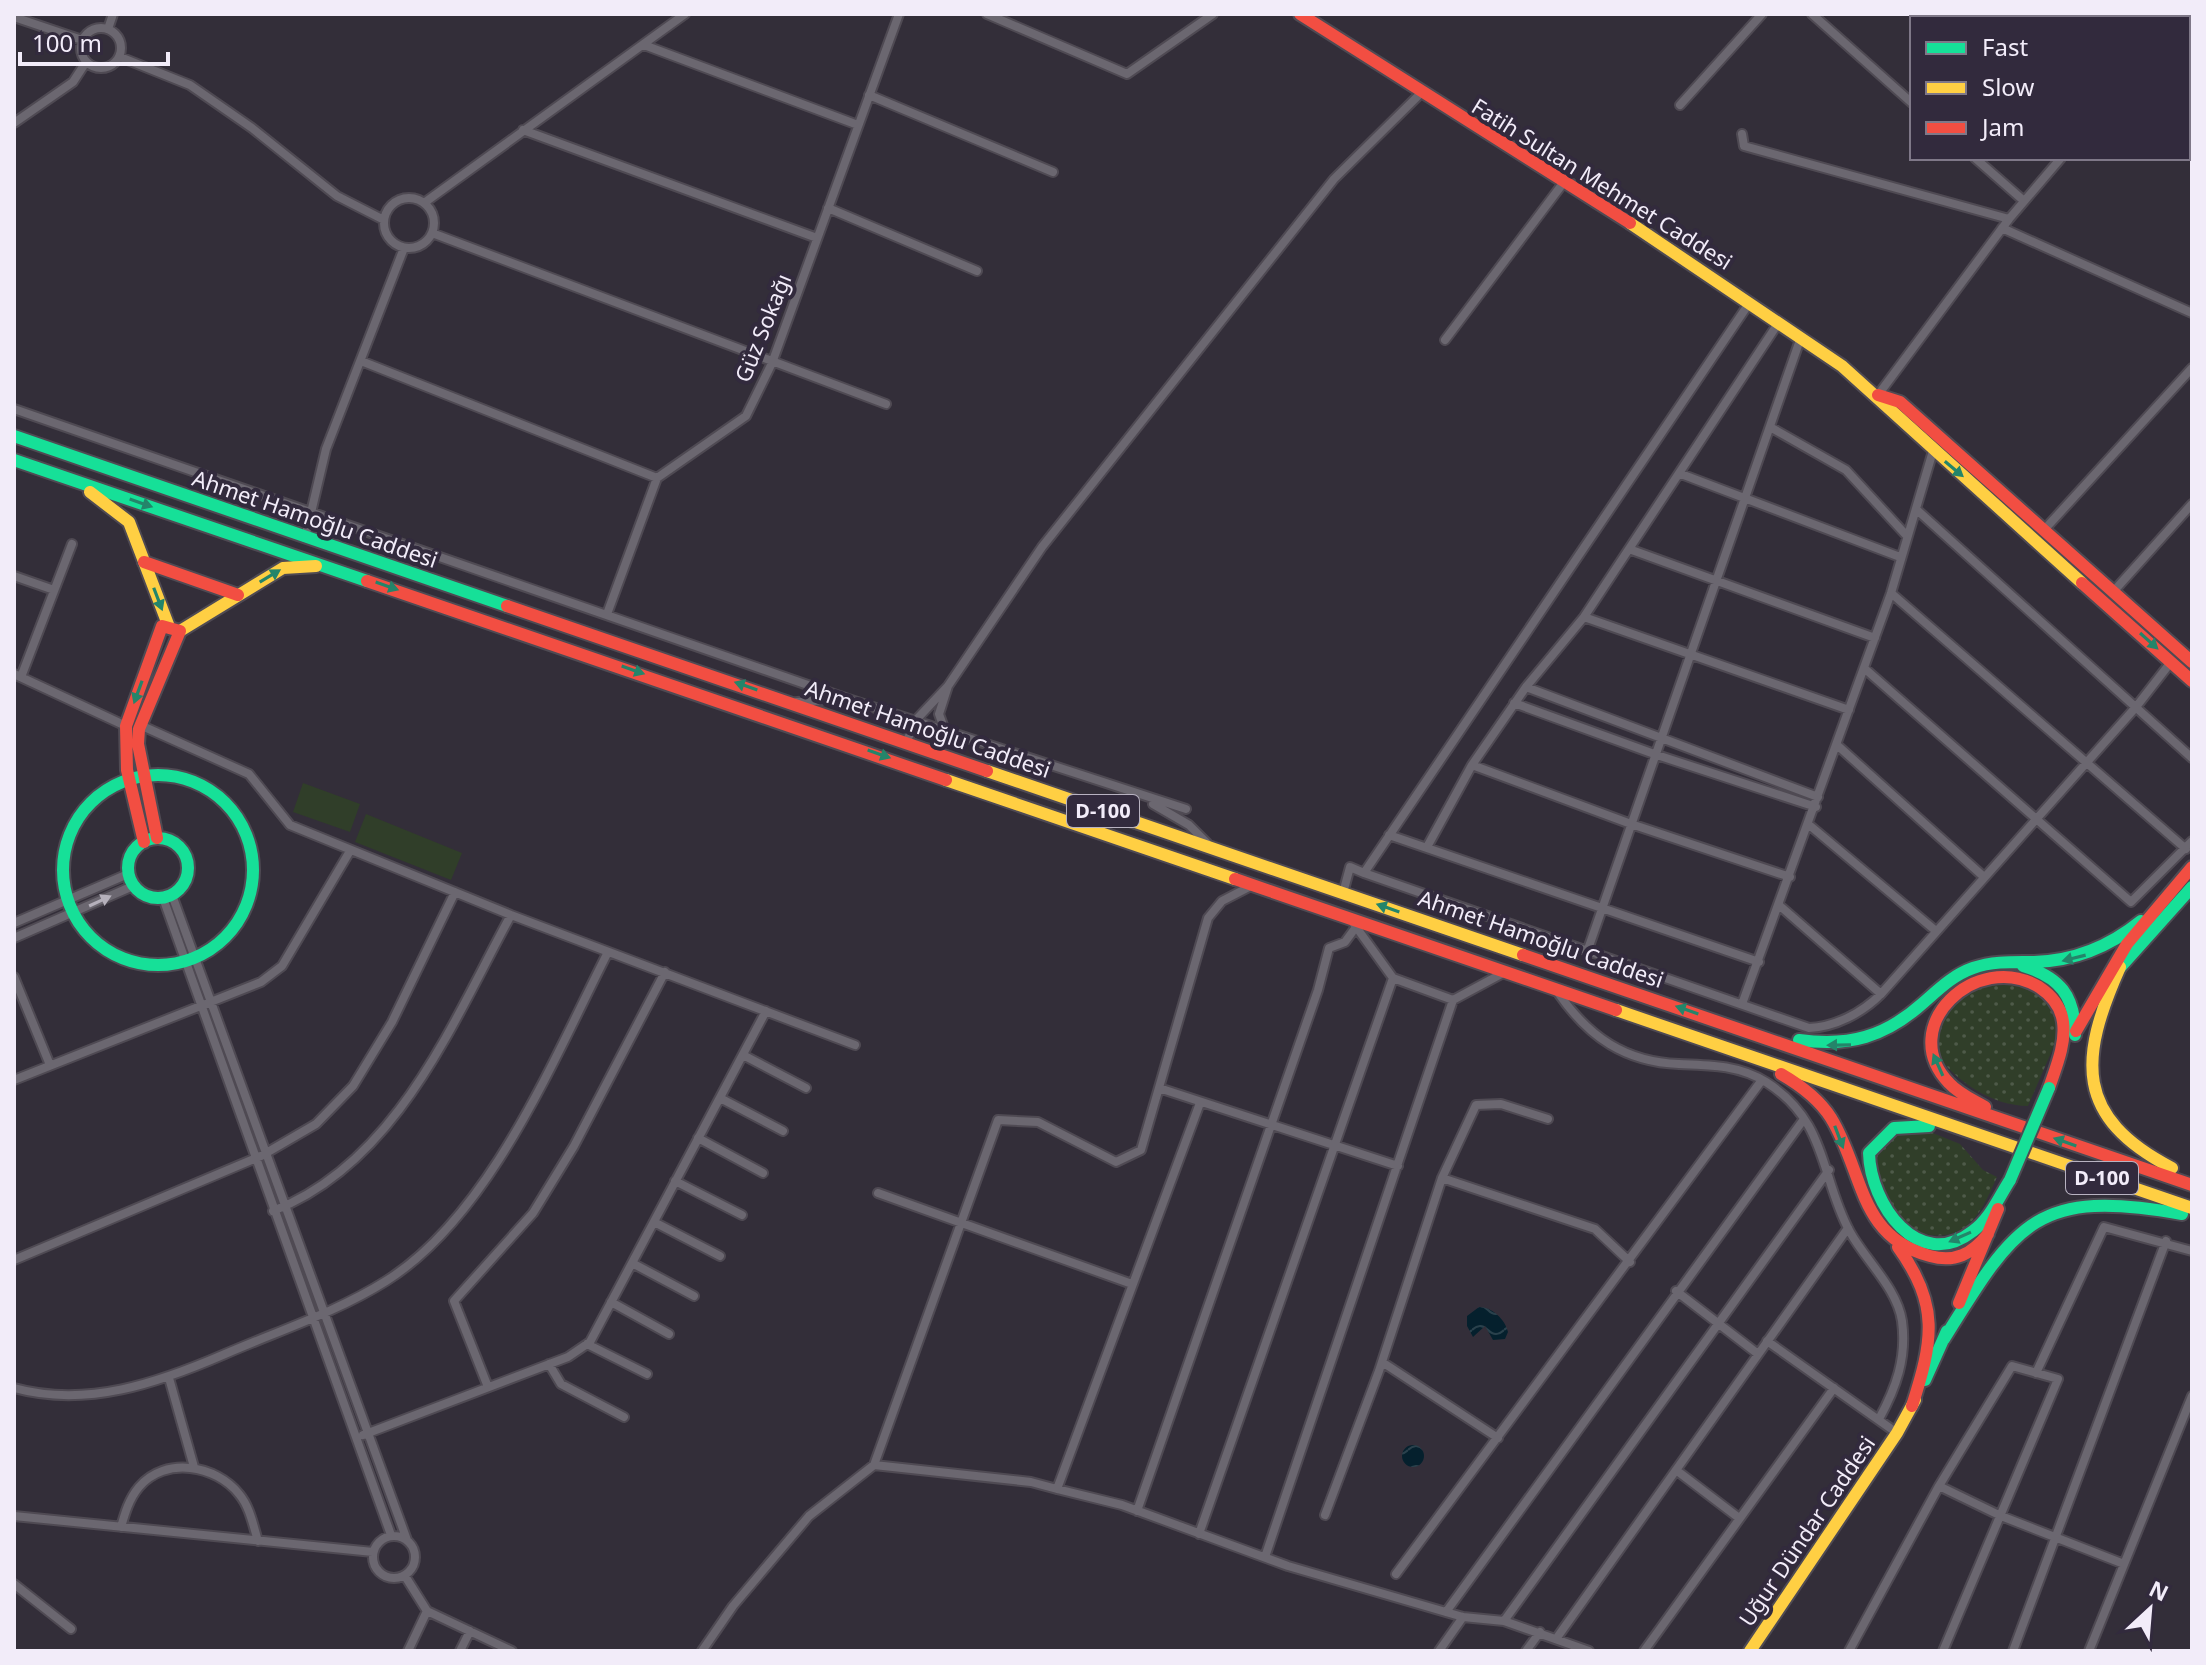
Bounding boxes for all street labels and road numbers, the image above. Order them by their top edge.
street label: Fatih Sultan Mehmet Caddesi [1466,90,1739,276]
street label: Güz Sokağı [727,269,797,386]
street label: Ahmet Hamoğlu Caddesi [189,462,442,574]
street label: Ahmet Hamoğlu Caddesi [802,672,1055,784]
road number: D-100 [1067,795,1139,827]
street label: Ahmet Hamoğlu Caddesi [1415,882,1668,994]
road number: D-100 [2066,1162,2138,1194]
street label: Uğur Dündar Caddesi [1731,1429,1881,1632]

